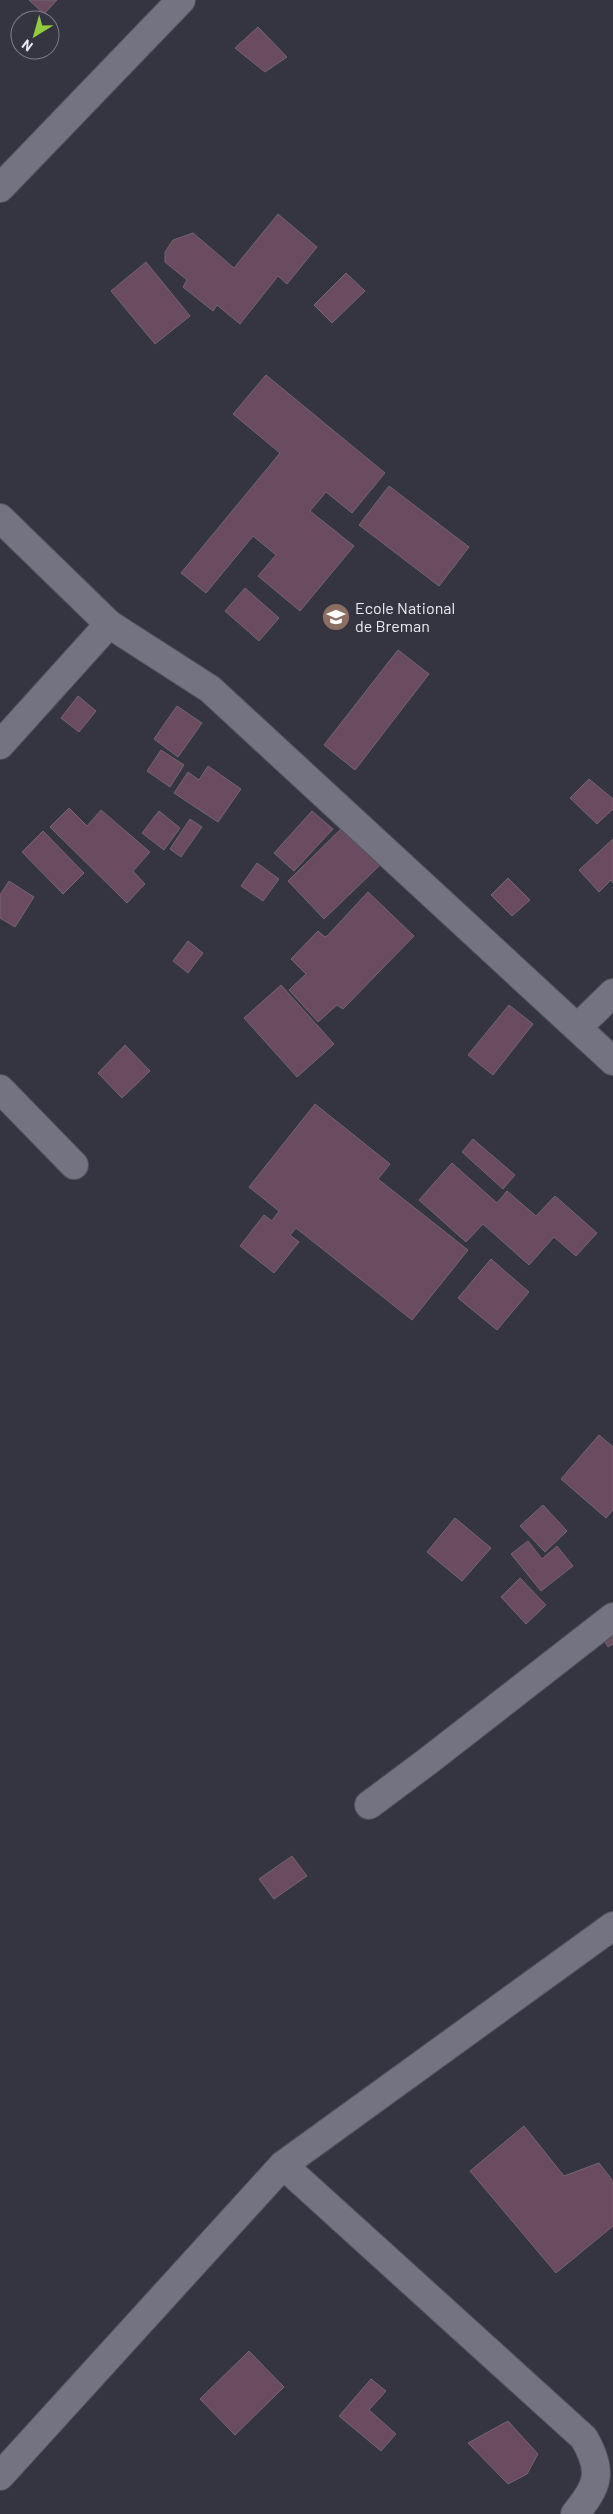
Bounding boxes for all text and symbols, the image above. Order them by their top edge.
north arrow [10,10,60,60]
text: N [18,36,36,55]
place label: Ecole National de Breman [355,598,455,635]
school or university icon: Ecole National de Breman [321,602,351,632]

